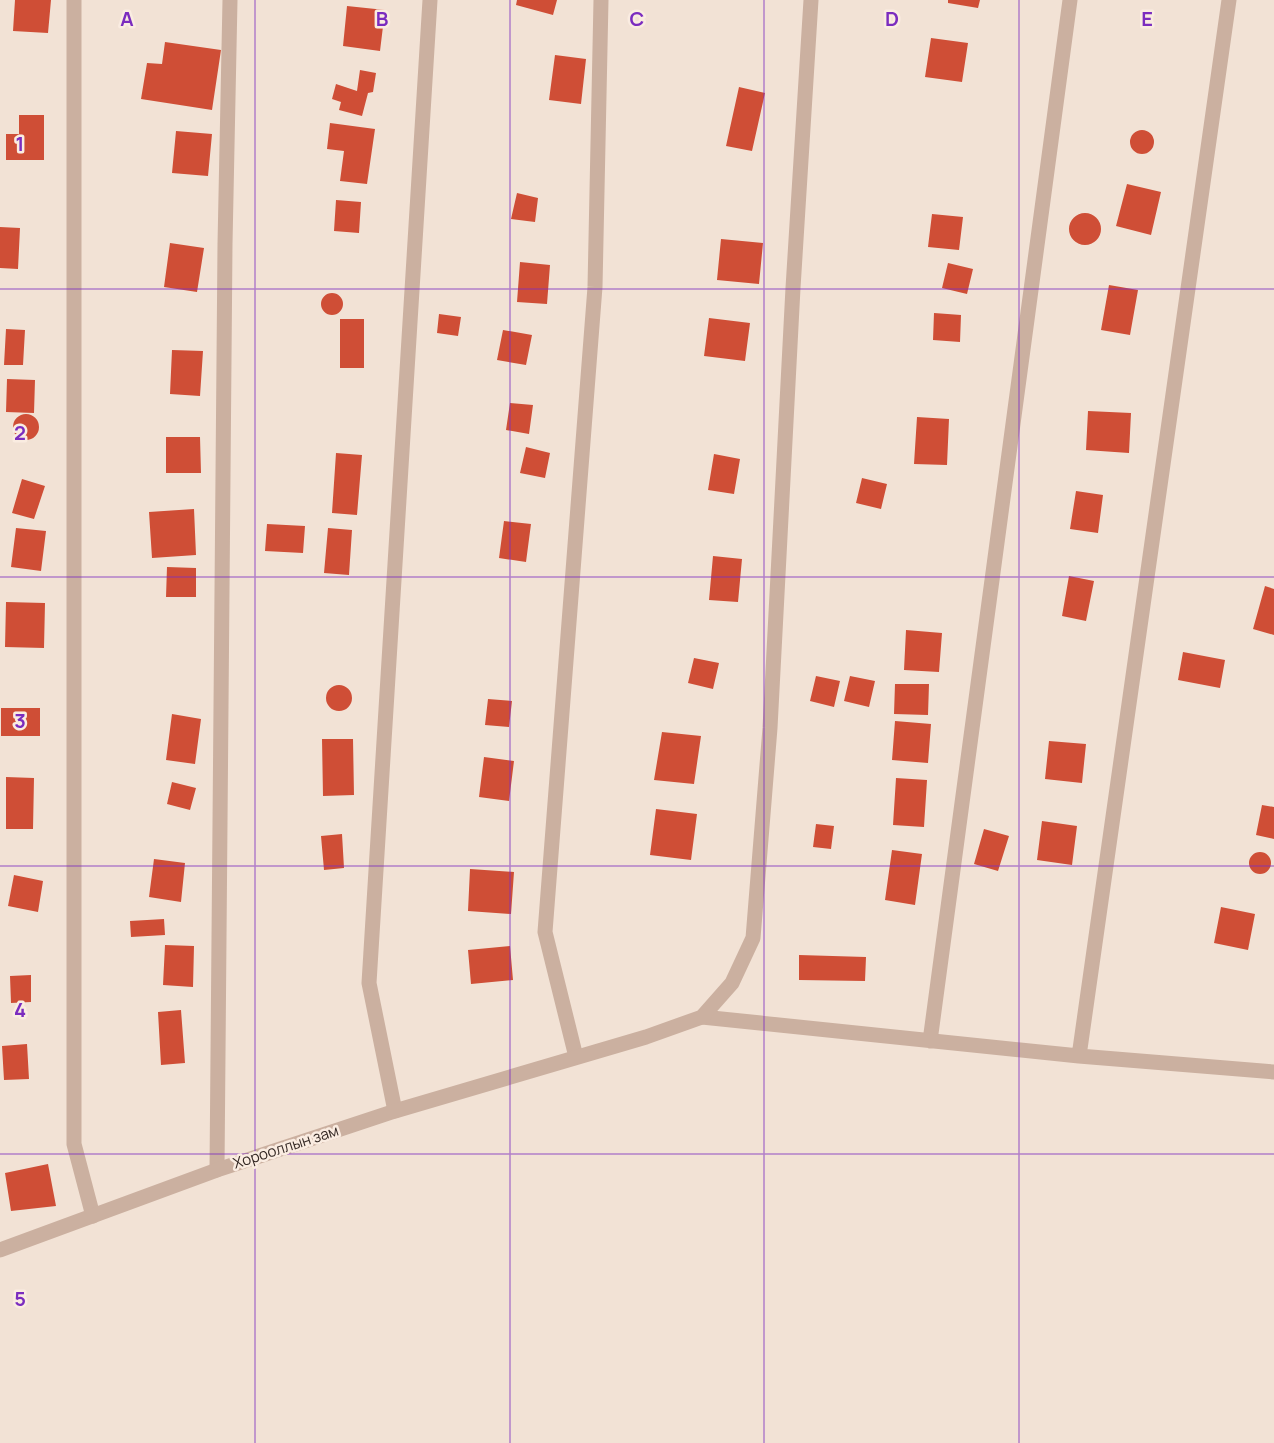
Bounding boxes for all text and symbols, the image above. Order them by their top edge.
text: A [120,5,134,32]
text: B [376,5,389,32]
text: C [630,5,644,32]
text: D [885,5,899,32]
text: E [1141,5,1153,32]
text: 1 [16,130,24,157]
text: 2 [14,419,26,446]
text: 3 [14,707,26,734]
text: 4 [14,996,26,1023]
street label: Хорооллын зам [230,1120,341,1173]
text: 5 [14,1285,26,1312]

